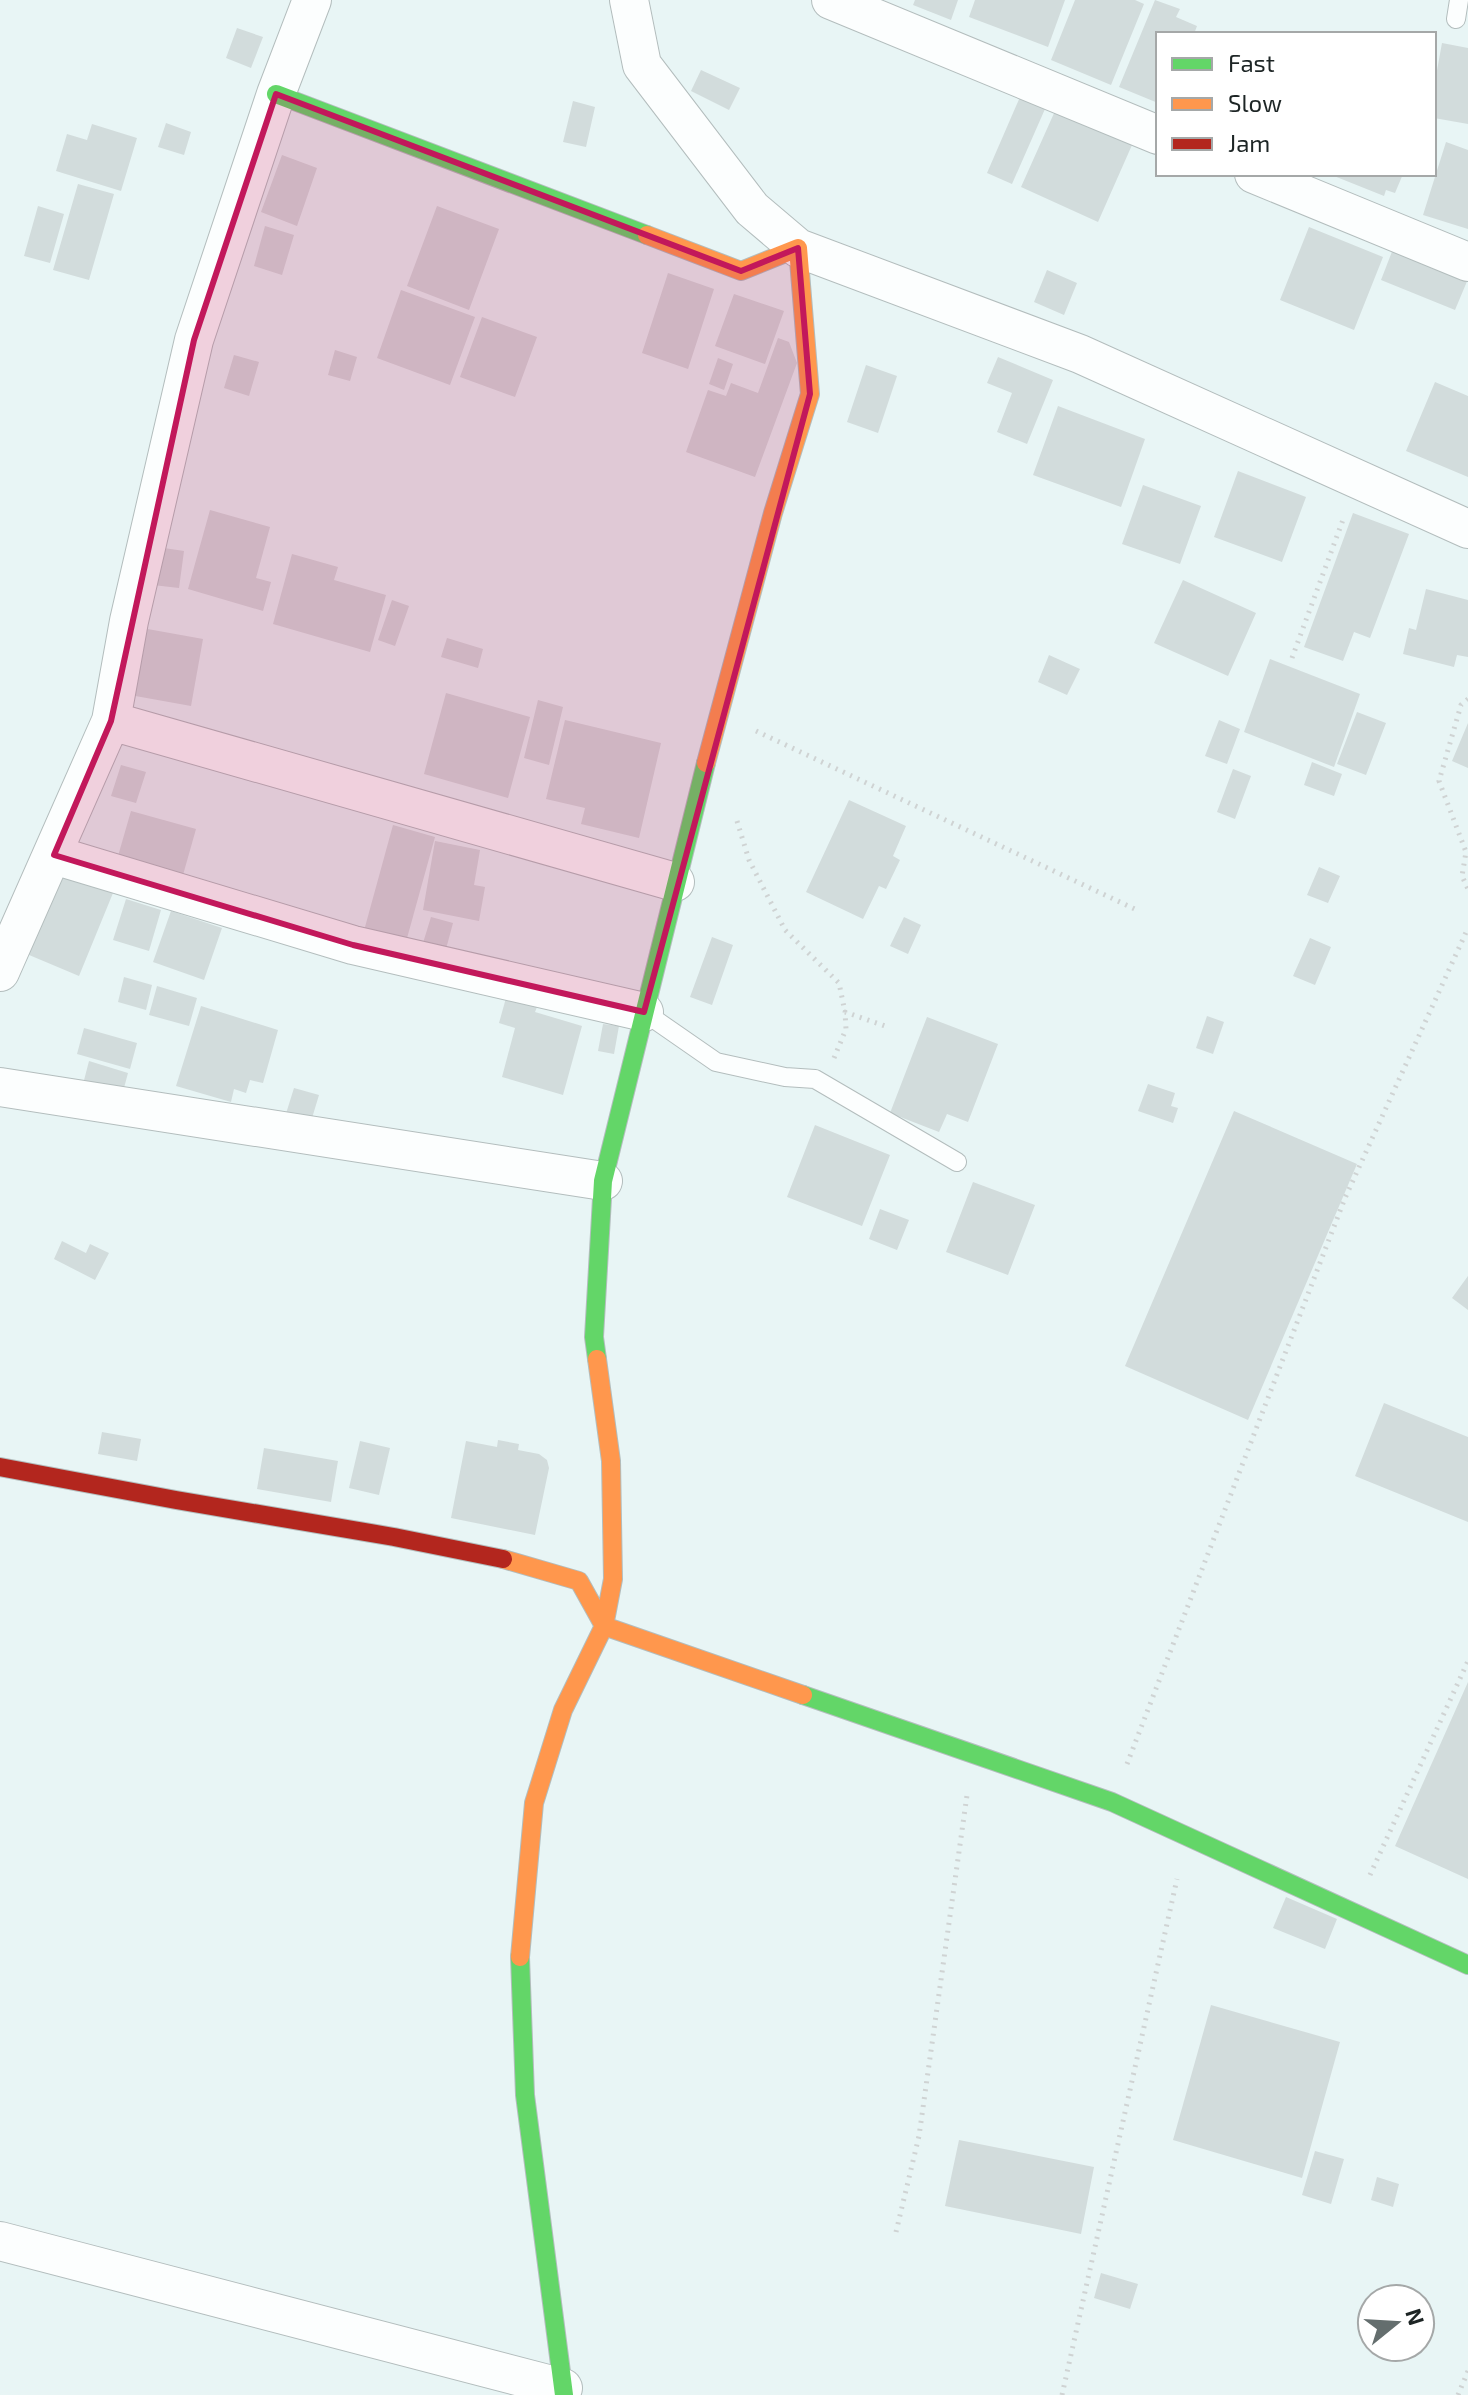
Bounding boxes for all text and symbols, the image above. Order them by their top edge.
legend [1156,32,1436,176]
text: Fast [1228,48,1275,77]
text: Slow [1228,88,1282,117]
text: Jam [1228,128,1270,157]
north arrow [1356,2283,1436,2363]
text: N [1401,2305,1431,2328]

